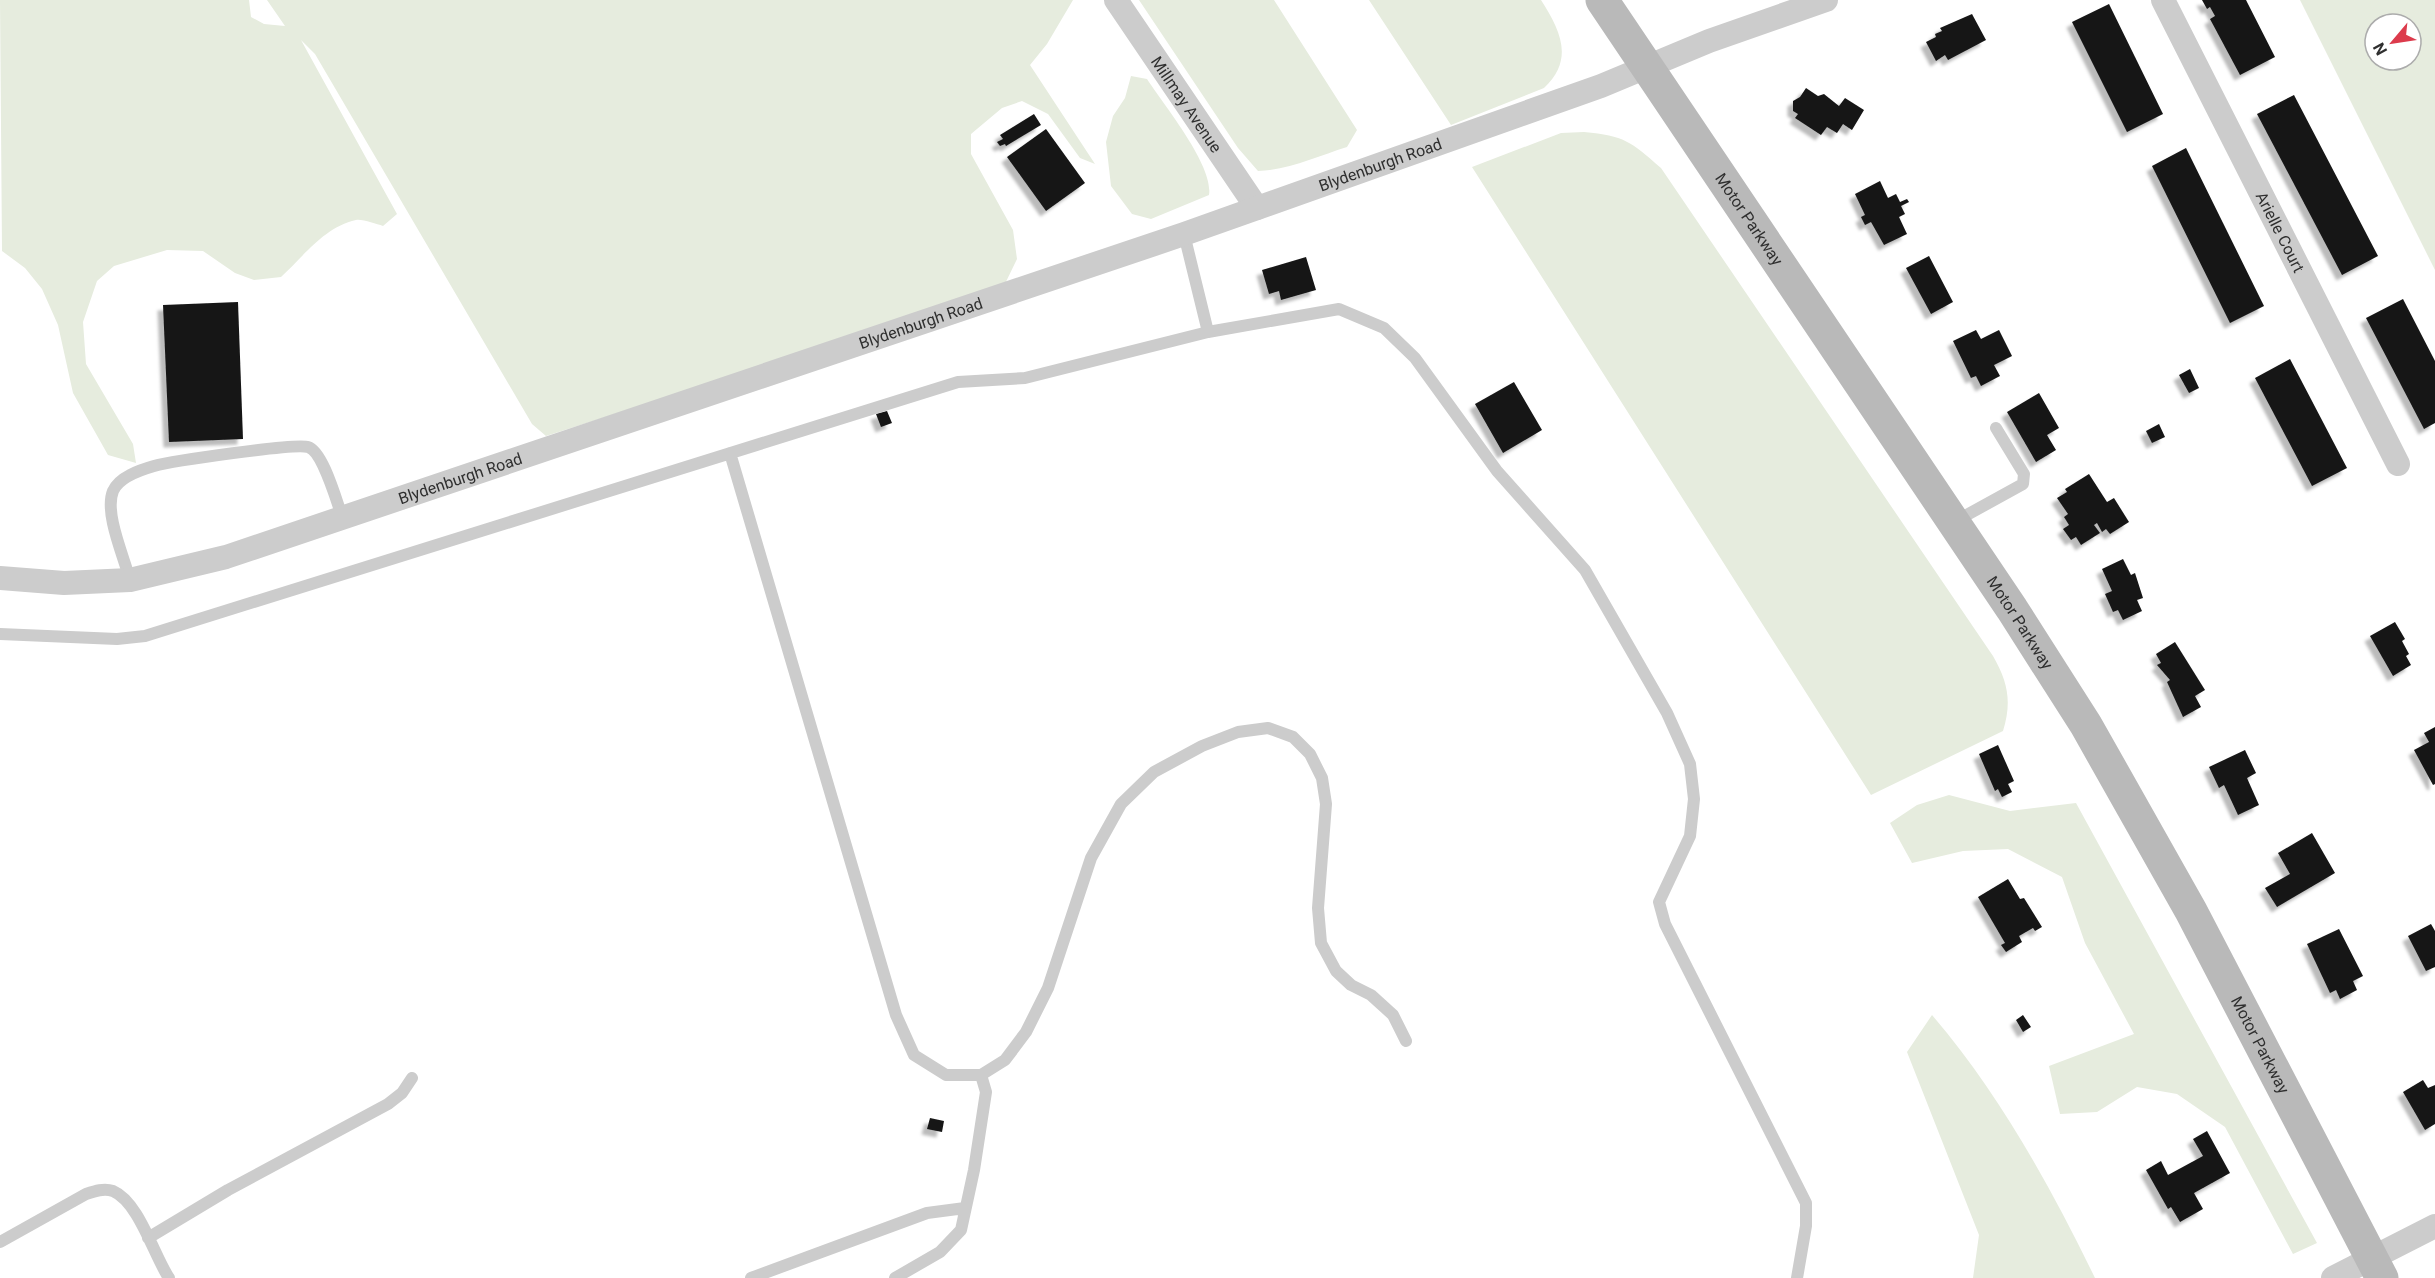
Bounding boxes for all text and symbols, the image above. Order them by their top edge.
north arrow [2363,12,2423,72]
text: N [2369,39,2391,59]
street label: Millmay Avenue [1147,53,1226,156]
street label: Blydenburgh Road [1316,134,1444,195]
street label: Motor Parkway [1712,169,1787,269]
street label: Arielle Court [2252,188,2309,275]
street label: Blydenburgh Road [856,293,985,352]
street label: Blydenburgh Road [396,448,524,508]
street label: Motor Parkway [1983,572,2058,673]
street label: Motor Parkway [2227,993,2294,1097]

